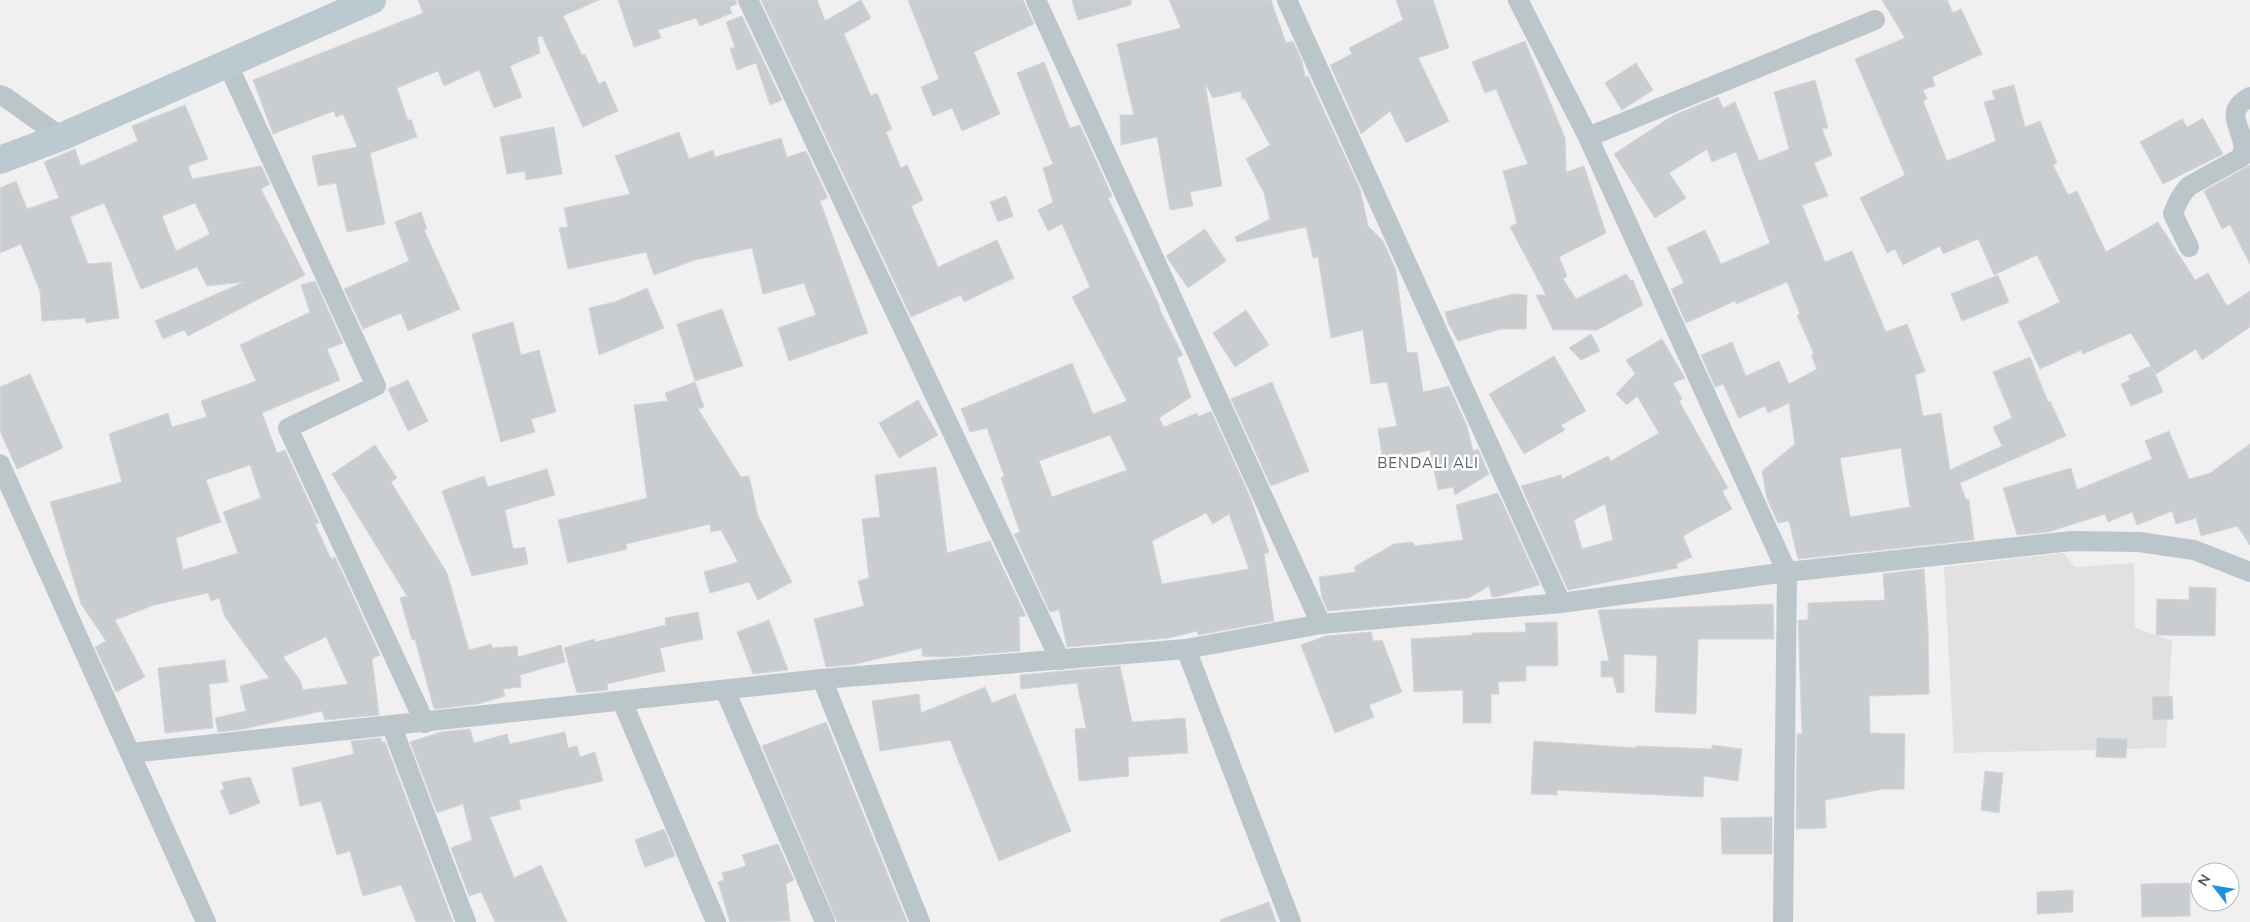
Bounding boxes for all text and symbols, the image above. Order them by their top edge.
district label: BENDALI ALI [1377,453,1479,473]
north arrow [2190,862,2240,912]
text: N [2193,871,2215,890]

